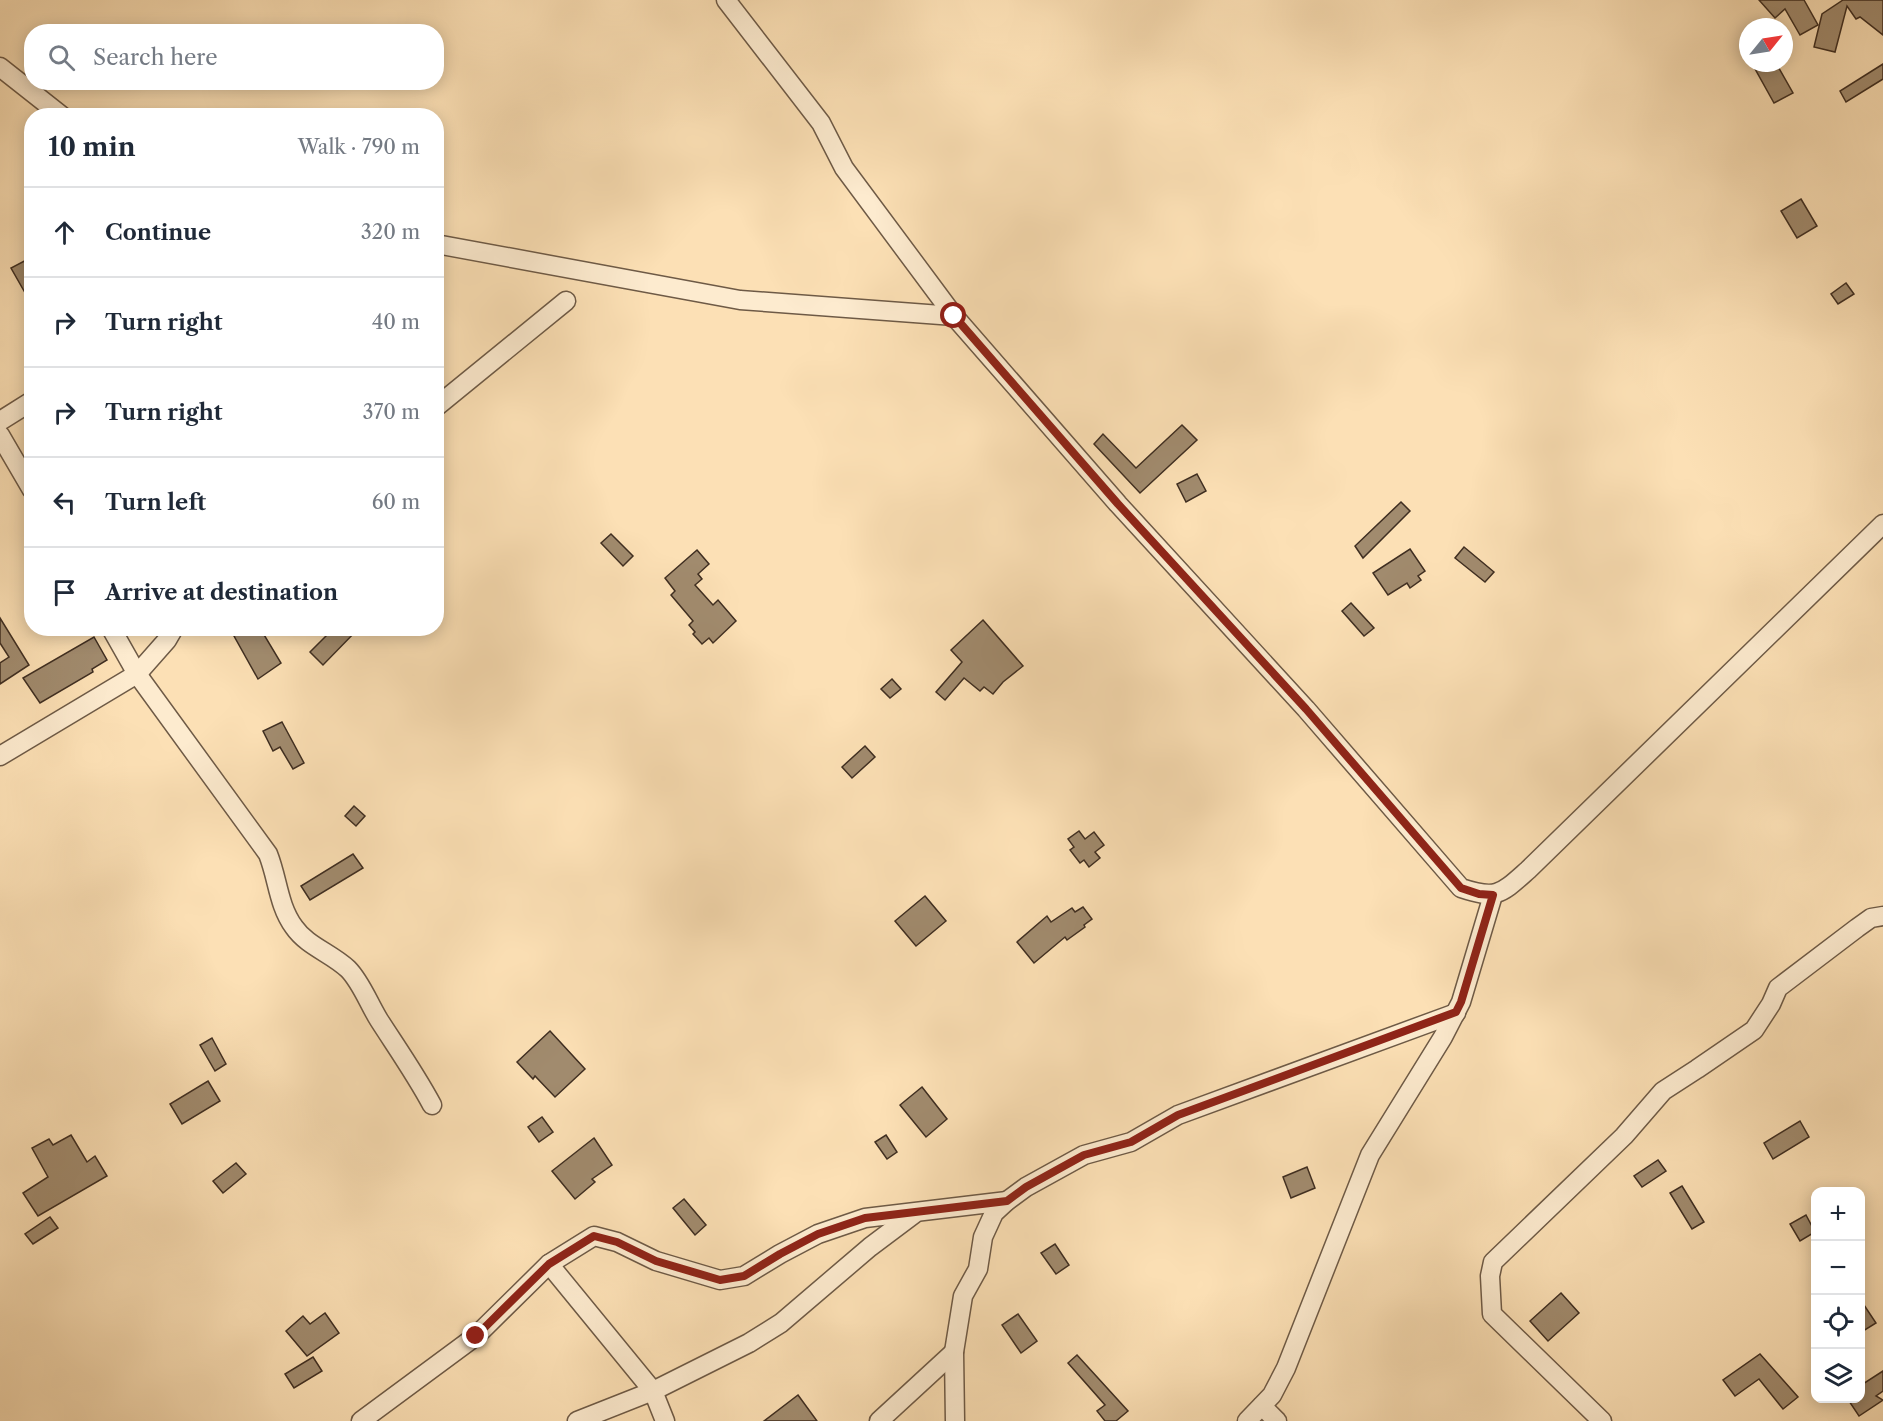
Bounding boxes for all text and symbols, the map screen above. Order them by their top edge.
north arrow [1739,18,1793,72]
search box [24,24,444,90]
icon: search [45,41,78,74]
text: Search here [93,44,218,71]
text: 10 min [48,131,136,163]
text: Walk · 790 m [298,135,420,159]
icon: ahead [48,216,81,249]
text: Continue [105,219,211,246]
text: 320 m [361,220,420,244]
route start [940,302,966,328]
icon: right [48,306,81,339]
text: Turn right [105,309,223,336]
text: 40 m [372,310,420,334]
icon: right [48,396,81,429]
text: Turn right [105,399,223,426]
text: 370 m [363,400,420,424]
icon: left [48,486,81,519]
text: Turn left [105,489,206,516]
text: 60 m [372,490,420,514]
icon: arrive [48,576,81,609]
text: Arrive at destination [105,579,338,606]
map controls [1811,1187,1865,1403]
button: + [1811,1187,1865,1241]
button: − [1811,1241,1865,1295]
button: locate [1811,1295,1865,1349]
route end [462,1322,488,1348]
button: layers [1811,1349,1865,1403]

